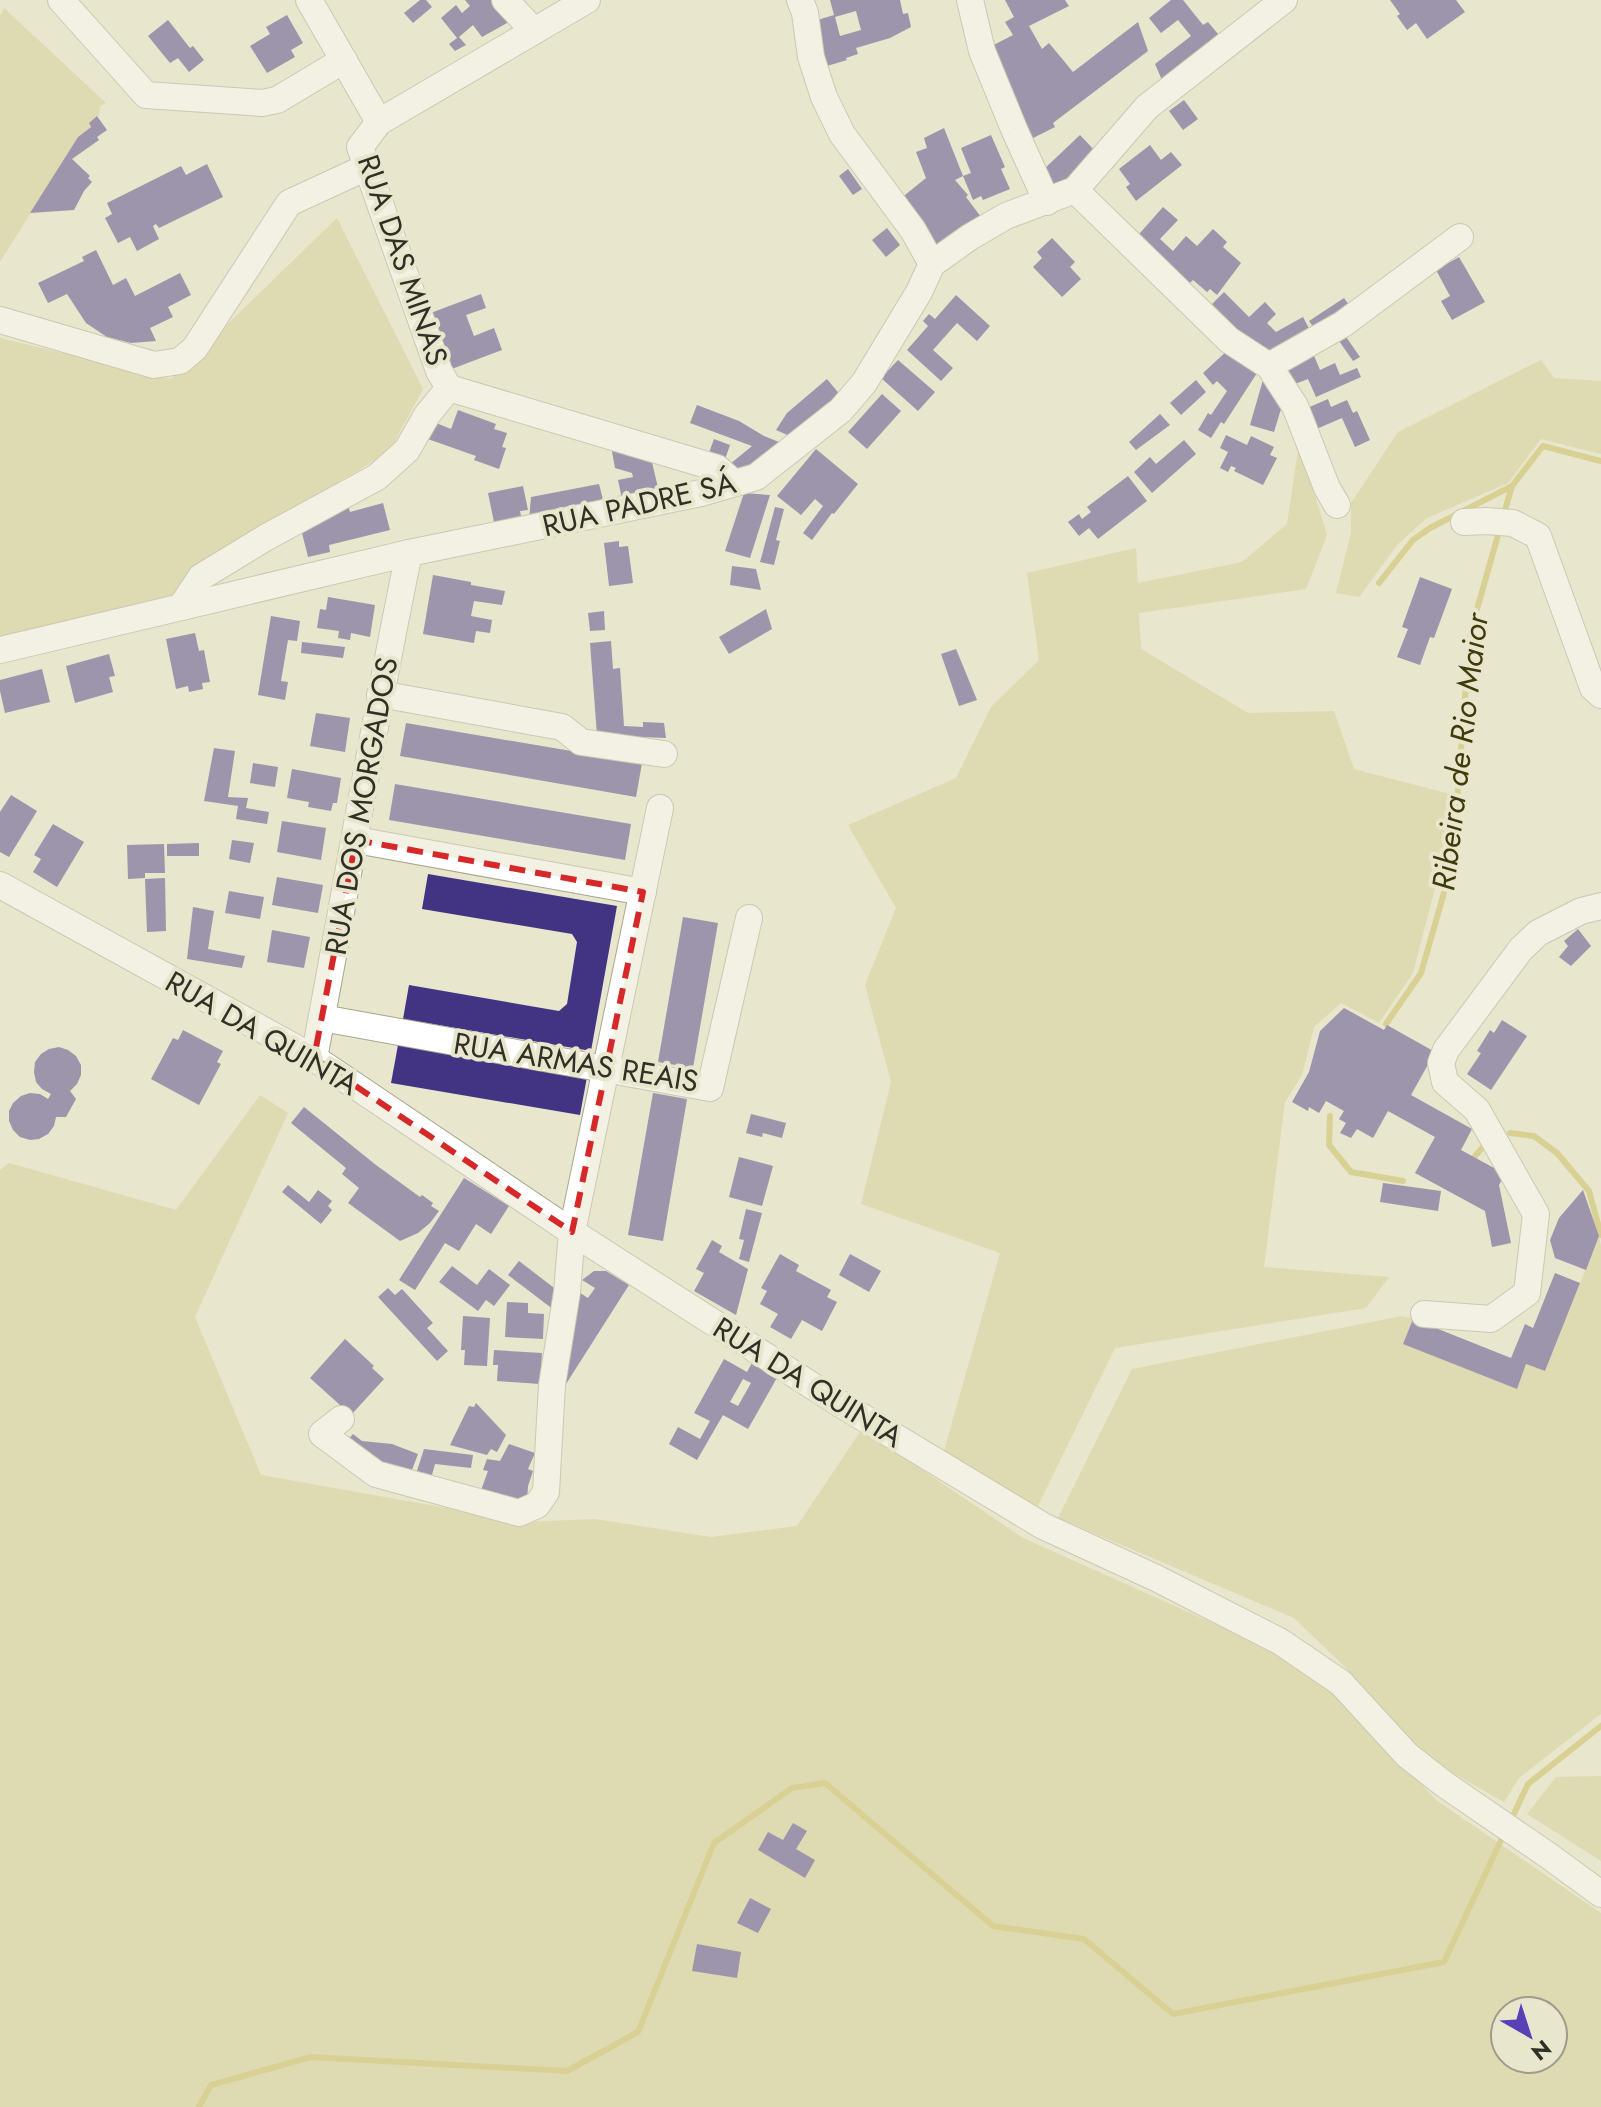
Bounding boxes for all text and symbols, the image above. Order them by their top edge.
street label: RUA DAS MINAS [347,149,459,371]
street label: RUA PADRE SÁ [538,461,740,547]
water label: Ribeira de Rio Maior [1420,608,1500,893]
street label: RUA DOS MORGADOS [314,654,408,958]
street label: RUA DA QUINTA [157,960,367,1106]
street label: RUA ARMAS REAIS [450,1021,702,1103]
street label: RUA DA QUINTA [705,1306,911,1458]
north arrow [1489,1995,1569,2075]
text: N [1525,2033,1558,2068]

